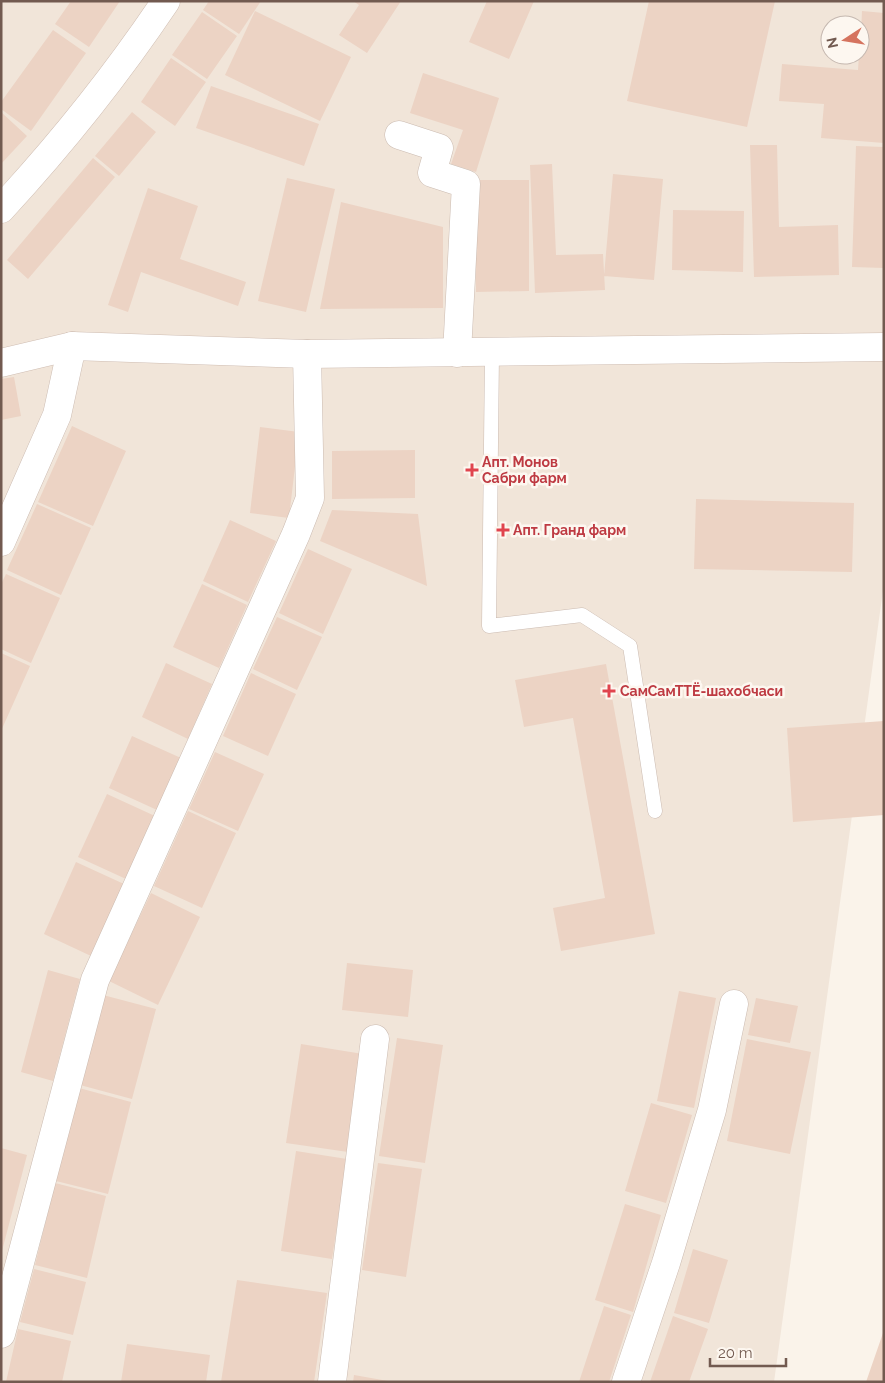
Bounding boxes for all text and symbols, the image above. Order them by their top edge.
north arrow [820,15,870,65]
text: N [823,36,841,50]
place label: Апт. Монов Сабри фарм [482,454,567,486]
marker: Апт. Монов Сабри фарм [466,464,478,476]
place label: Апт. Гранд фарм [513,522,626,538]
marker: Апт. Гранд фарм [497,524,509,536]
place label: СамСамТТЁ-шахобчаси [620,682,783,699]
marker: СамСамТТЁ-шахобчаси [602,684,616,698]
scale bar [710,1336,786,1368]
text: 20 m [718,1344,753,1362]

